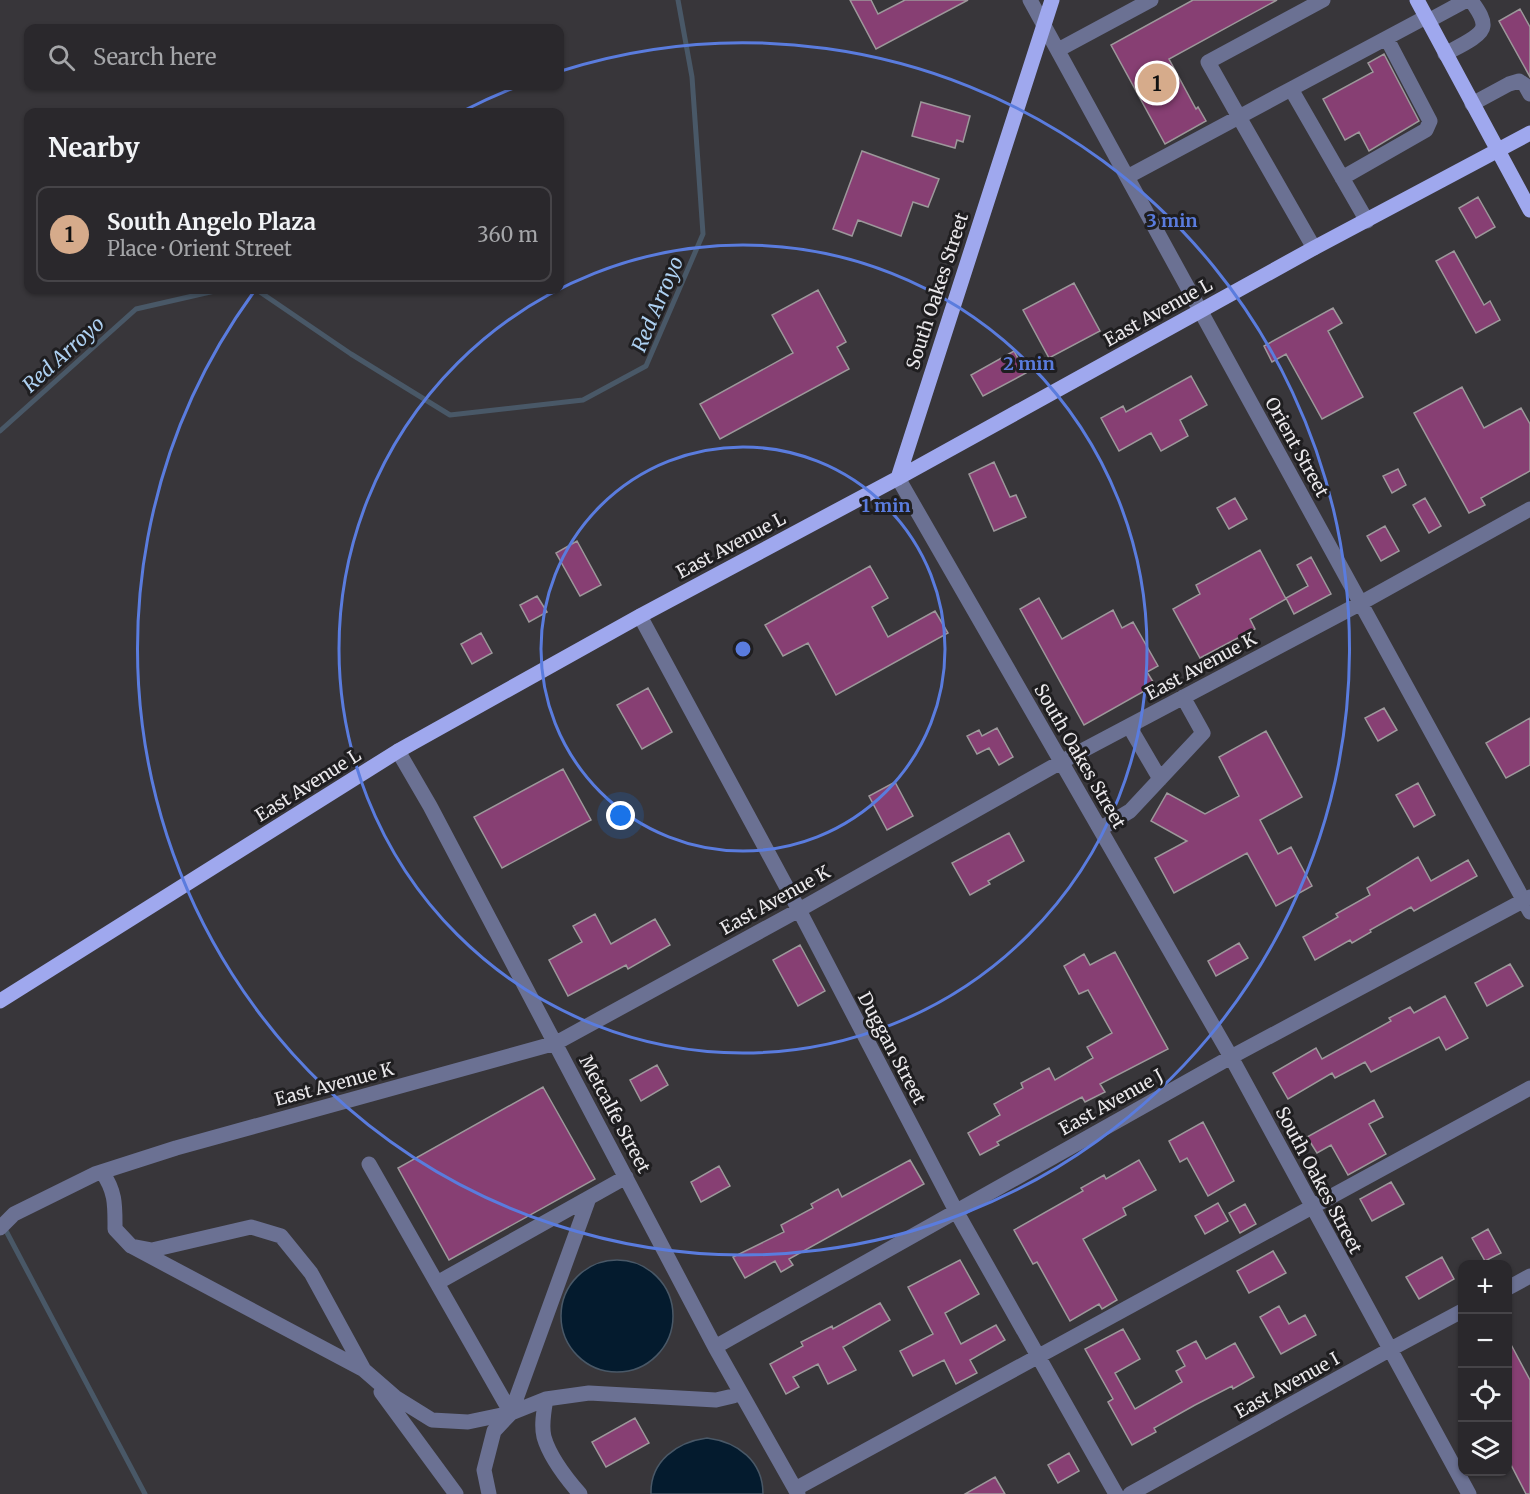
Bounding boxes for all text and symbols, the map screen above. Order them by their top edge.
search box [24,24,564,90]
icon: search [45,41,78,74]
text: Search here [93,43,216,71]
pin: 1 [1138,60,1176,106]
text: Nearby [48,131,140,164]
text: South Angelo Plaza [107,208,316,236]
text: 3 min [1147,209,1197,232]
street label: South Oakes Street [901,210,973,372]
text: 1 [65,222,74,247]
text: 360 m [477,222,538,247]
text: Place · Orient Street [107,236,292,261]
water label: Red Arroyo [626,253,688,355]
street label: East Avenue L [1100,273,1216,351]
water label: Red Arroyo [17,311,109,397]
text: 2 min [1003,352,1055,375]
street label: Orient Street [1260,393,1334,501]
text: 1 min [861,494,911,517]
street label: East Avenue L [672,507,790,583]
street label: East Avenue K [1142,627,1260,705]
centre of rings [733,639,753,659]
street label: South Oakes Street [1029,680,1131,832]
street label: East Avenue L [251,743,365,827]
your location [606,801,635,830]
street label: East Avenue K [716,860,834,940]
street label: Duggan Street [853,988,931,1108]
street label: Metcalfe Street [574,1051,656,1177]
street label: East Avenue K [272,1057,396,1111]
street label: East Avenue J [1055,1064,1168,1140]
street label: South Oakes Street [1270,1102,1368,1258]
map controls [1458,1260,1512,1476]
button: + [1458,1260,1512,1314]
button: − [1458,1314,1512,1368]
street label: East Avenue I [1231,1347,1343,1423]
button: locate [1458,1368,1512,1422]
button: layers [1458,1422,1512,1476]

